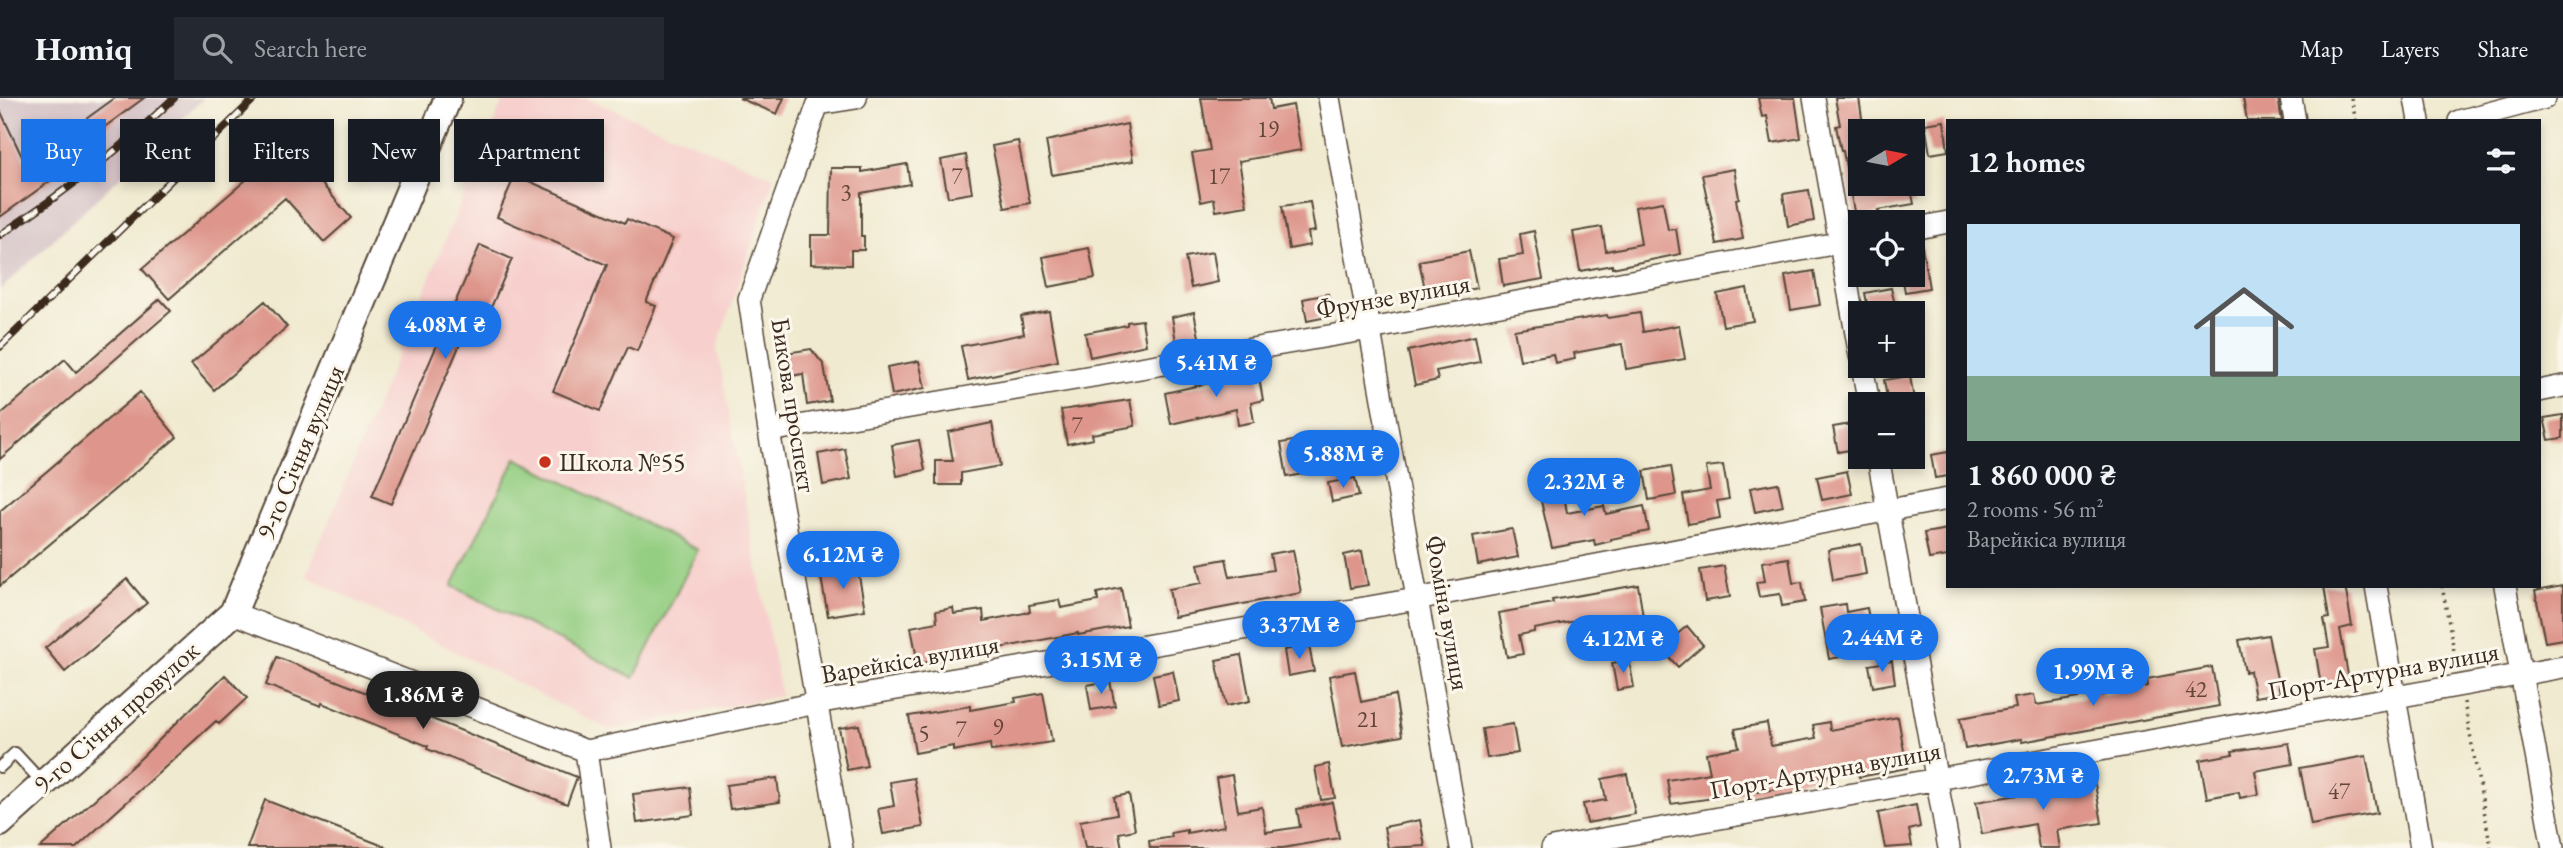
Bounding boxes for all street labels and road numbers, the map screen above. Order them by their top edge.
street label: Фрунзе вулиця [1313,266,1473,326]
street label: Бикова проспект [763,315,825,495]
street label: 9-го Січня вулиця [248,360,352,544]
street label: Фоміна вулиця [1418,533,1478,693]
street label: Варейкіса вулиця [818,627,1002,691]
street label: 9-го Січня провулок [26,633,207,801]
street label: Порт-Артурна вулиця [2265,634,2501,708]
street label: Порт-Артурна вулиця [1707,733,1943,807]

